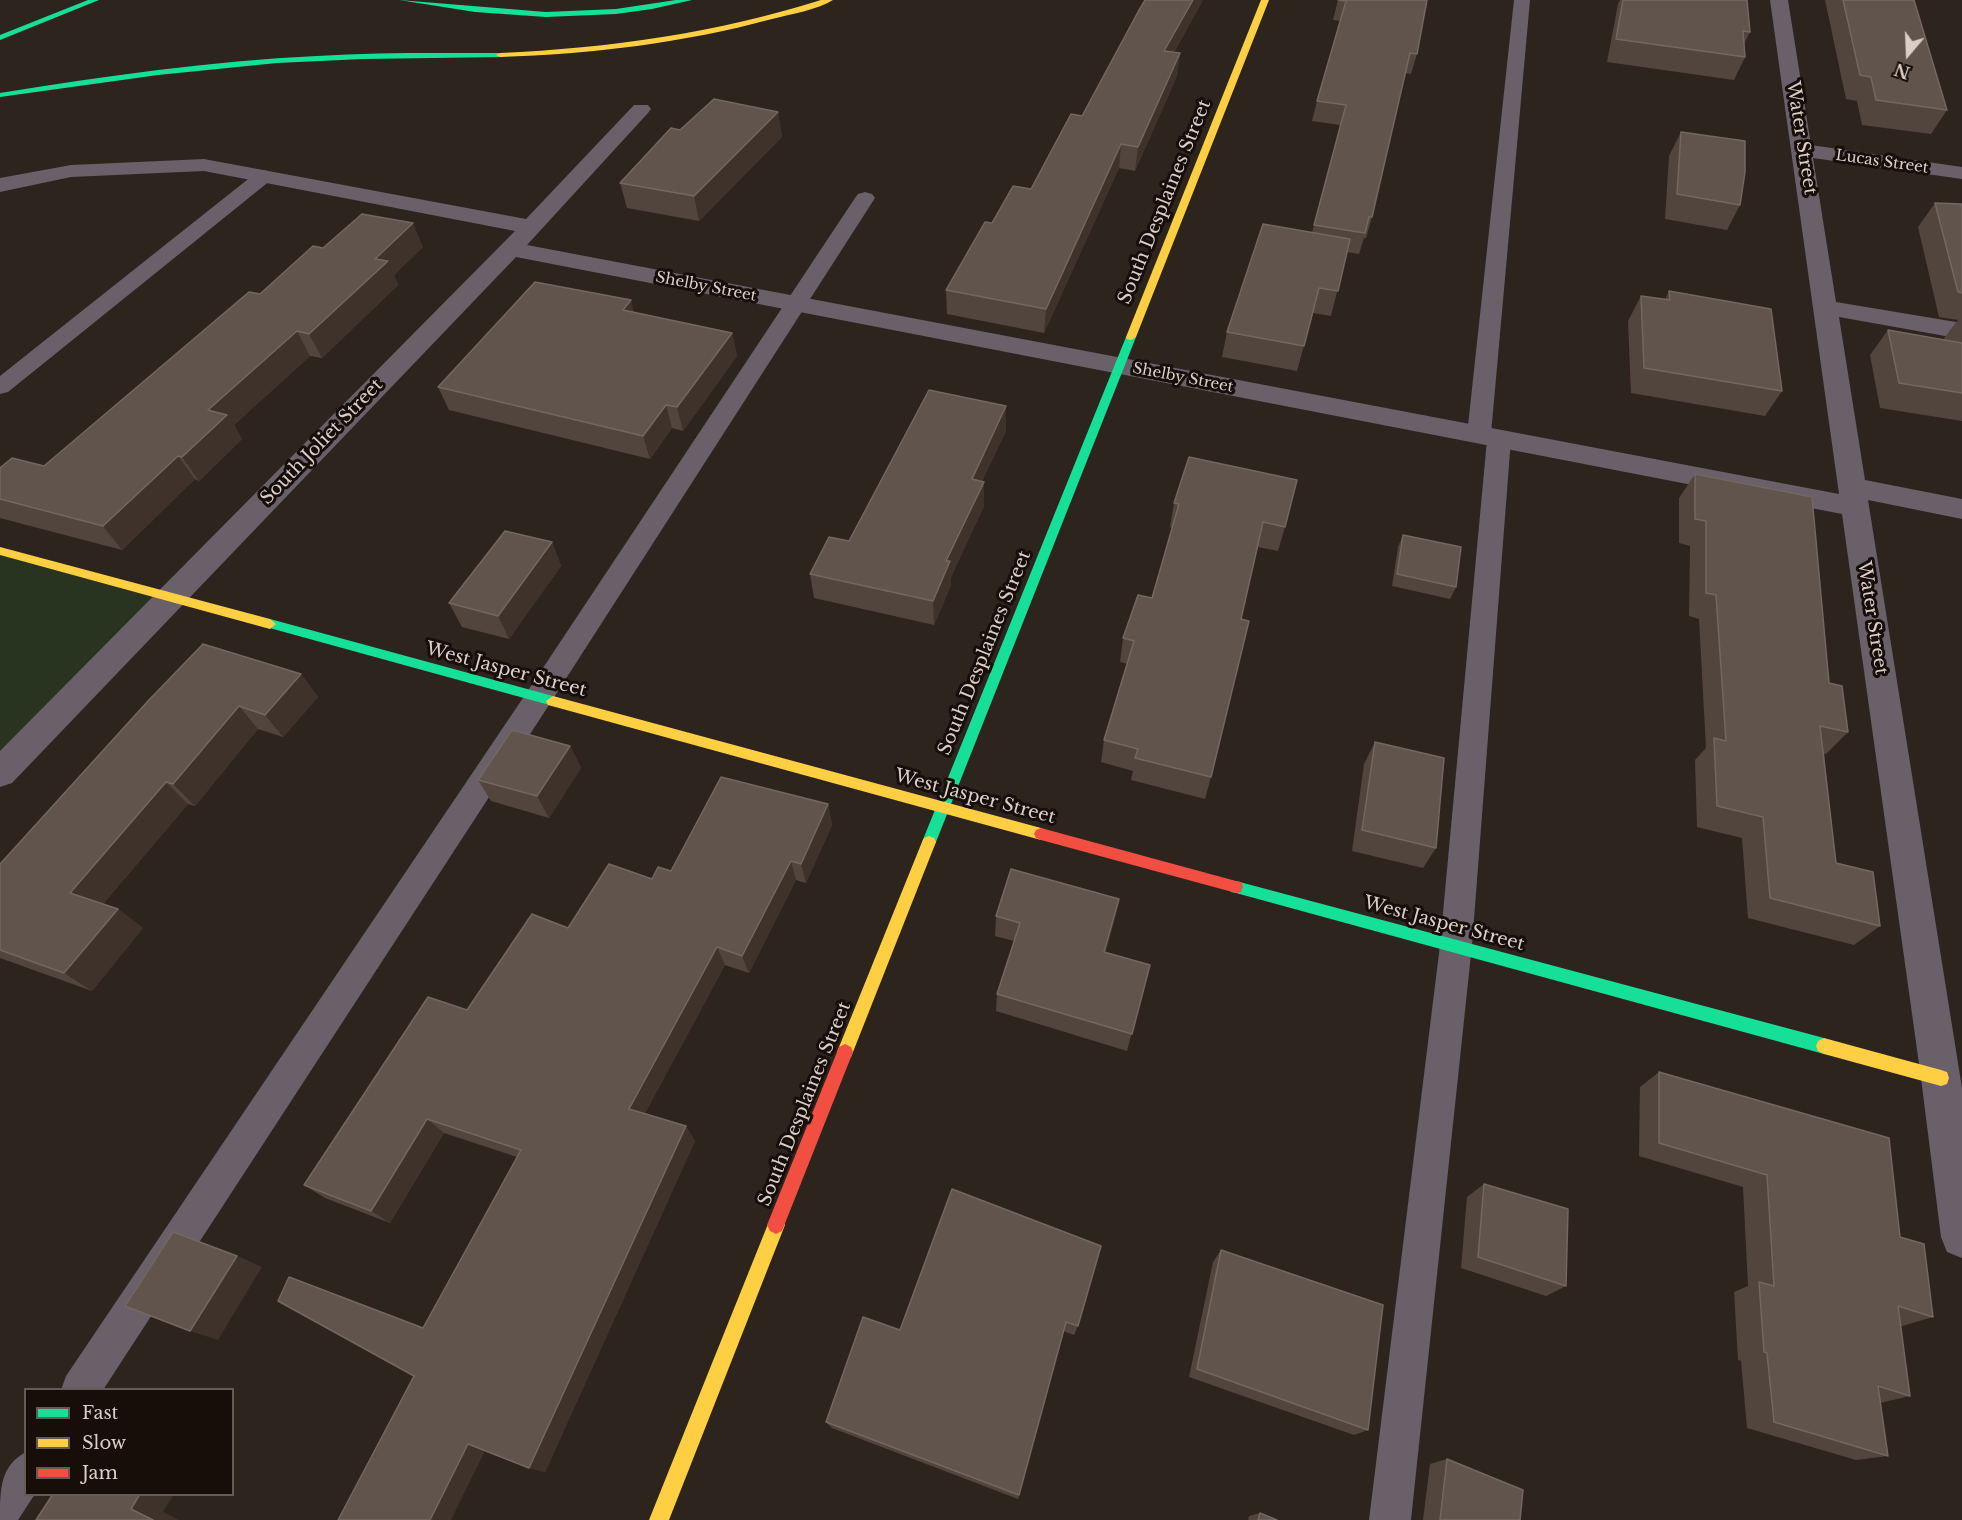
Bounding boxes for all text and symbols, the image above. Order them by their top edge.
north arrow [1878,24,1938,84]
text: N [1892,59,1913,83]
street label: Water Street [1781,80,1821,196]
street label: South Desplaines Street [1114,97,1216,307]
street label: Lucas Street [1834,147,1930,177]
street label: Shelby Street [654,268,758,306]
street label: Shelby Street [1131,359,1235,397]
street label: South Joliet Street [256,375,388,509]
street label: South Desplaines Street [934,548,1036,758]
street label: Water Street [1852,560,1892,676]
street label: West Jasper Street [423,638,589,702]
street label: West Jasper Street [892,765,1058,829]
street label: West Jasper Street [1361,892,1527,956]
street label: South Desplaines Street [754,999,856,1209]
legend [24,1388,234,1496]
text: Fast [82,1402,118,1424]
text: Slow [82,1432,126,1454]
text: Jam [82,1462,118,1484]

